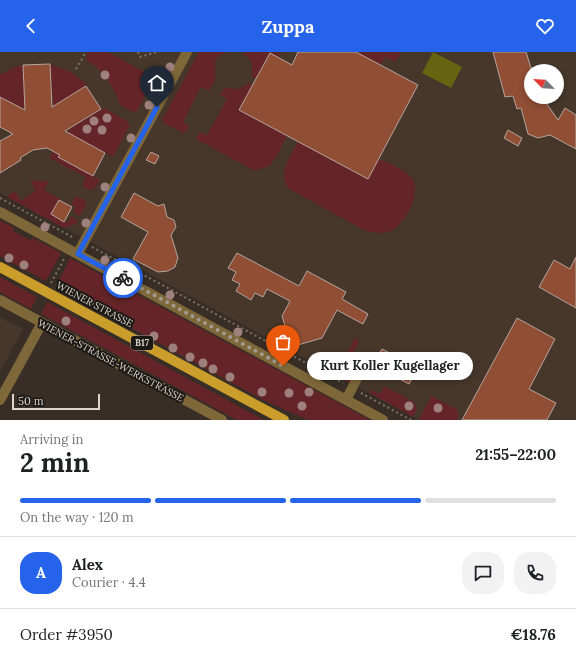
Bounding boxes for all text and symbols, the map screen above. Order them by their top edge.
icon: back [20,15,42,37]
text: Zuppa [262,15,314,38]
icon: heart [534,15,556,37]
north arrow [524,64,564,104]
map controls [524,64,564,104]
pin [140,66,174,107]
icon: home [146,72,168,94]
courier [103,258,143,298]
icon: bike [112,267,134,289]
street label: WIENER STRASSE [54,279,135,330]
street label: WIENER-STRASSE-WERKSTRASSE [36,316,186,405]
pin [266,325,300,366]
icon: bag [272,331,294,353]
road number: B17 [131,336,153,350]
callout: Kurt Koller Kugellager [307,352,473,380]
text: Kurt Koller Kugellager [320,357,460,374]
scale bar [12,392,100,411]
text: 50 m [18,394,44,408]
text: Arriving in [20,431,83,448]
text: 21:55–22:00 [475,445,556,464]
text: 2 min [20,446,90,479]
text: On the way · 120 m [20,509,134,526]
button: chat [462,552,504,594]
button: phone [514,552,556,594]
text: Alex [72,555,103,574]
text: A [36,563,46,582]
text: Courier · 4.4 [72,574,146,591]
text: Order #3950 [20,625,113,644]
text: €18.76 [510,625,556,644]

